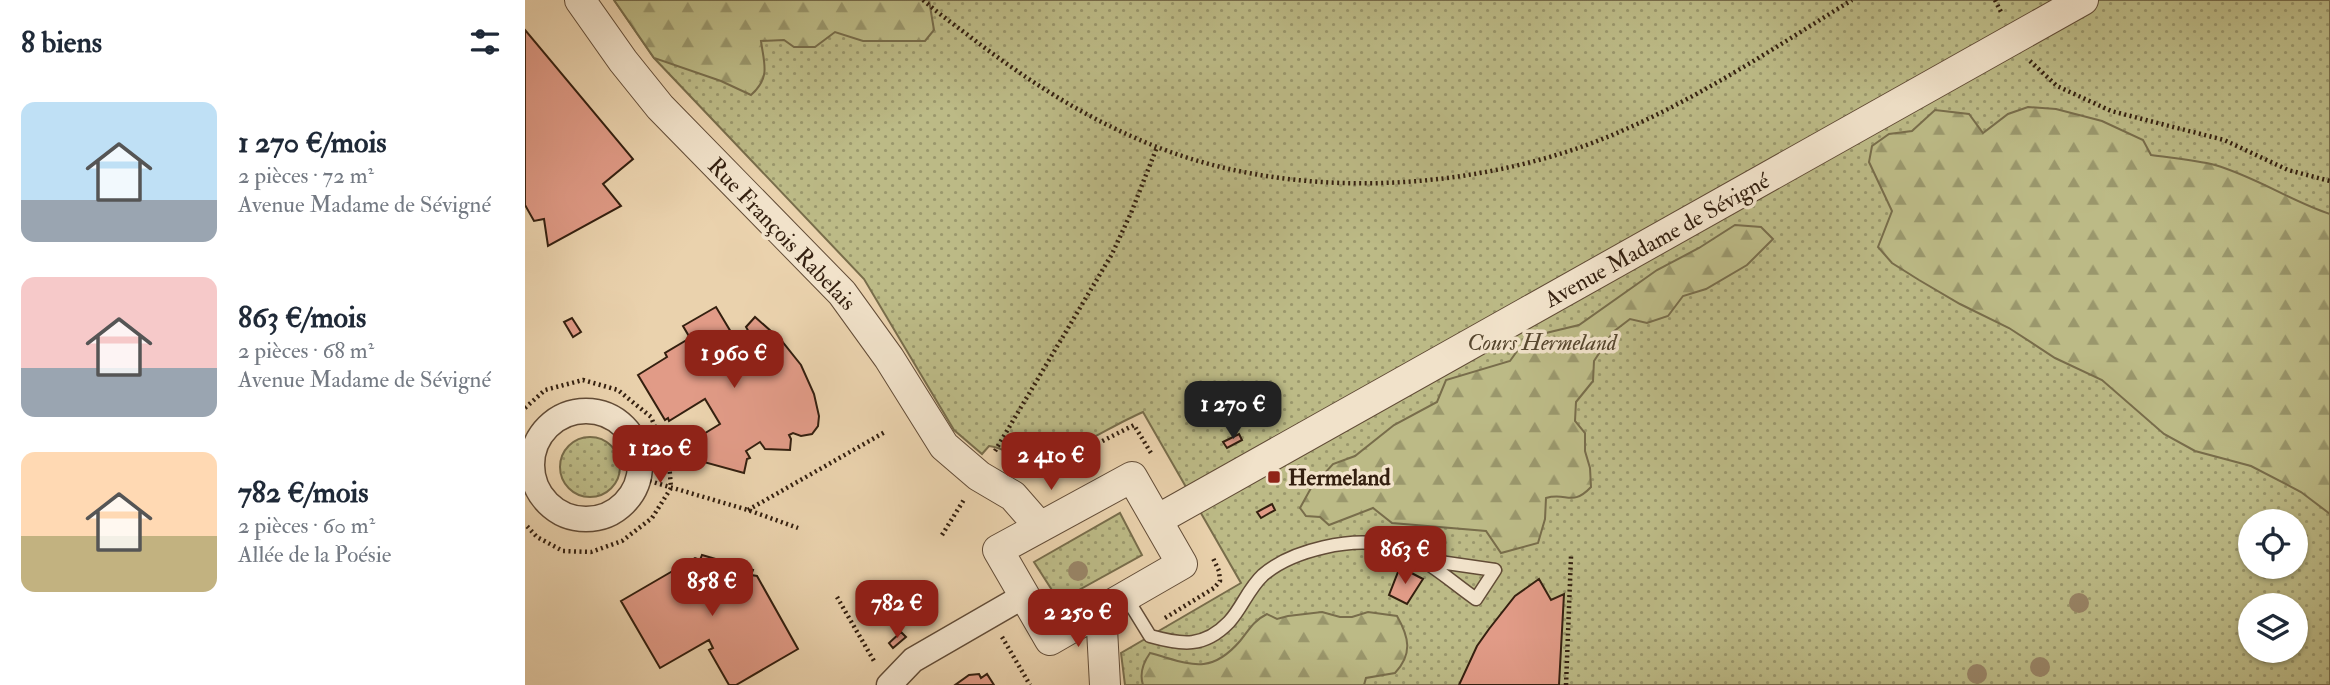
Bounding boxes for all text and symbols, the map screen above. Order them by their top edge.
icon: filters [466,23,504,61]
text: 8 biens [21,24,102,61]
text: 1 270 €/mois [238,124,387,161]
icon: home [77,130,161,214]
street label: Rue François Rabelais [702,151,862,317]
text: 2 pièces · 72 m² [238,161,374,190]
street label: Avenue Madame de Sévigné [1538,166,1775,314]
text: Avenue Madame de Sévigné [238,190,491,219]
text: 863 €/mois [238,299,366,336]
icon: home [77,305,161,389]
park label: Cours Hermeland [1467,328,1618,357]
pin: 1 960 € [669,330,799,390]
text: 2 pièces · 68 m² [238,336,374,365]
text: 1 960 € [701,338,767,367]
text: Avenue Madame de Sévigné [238,365,491,394]
pin: 1 270 € [1168,382,1298,441]
text: 1 270 € [1200,389,1266,418]
pin: 1 120 € [595,426,725,485]
text: 1 120 € [628,433,692,462]
pin: 2 410 € [986,433,1116,492]
text: 2 410 € [1017,440,1085,469]
place label: Hermeland [1288,463,1391,492]
marker: Hermeland [1266,469,1282,485]
text: 782 €/mois [238,474,369,511]
icon: home [77,480,161,564]
map controls [2238,509,2308,663]
button: locate [2238,509,2308,579]
text: 2 pièces · 60 m² [238,511,375,540]
pin: 863 € [1356,526,1454,586]
text: 863 € [1380,534,1430,563]
text: Allée de la Poésie [238,540,391,569]
pin: 858 € [663,558,761,618]
text: 858 € [687,566,737,595]
pin: 782 € [848,580,946,640]
text: 782 € [871,588,923,617]
pin: 2 250 € [1013,590,1143,649]
button: layers [2238,593,2308,663]
text: 2 250 € [1044,597,1112,626]

